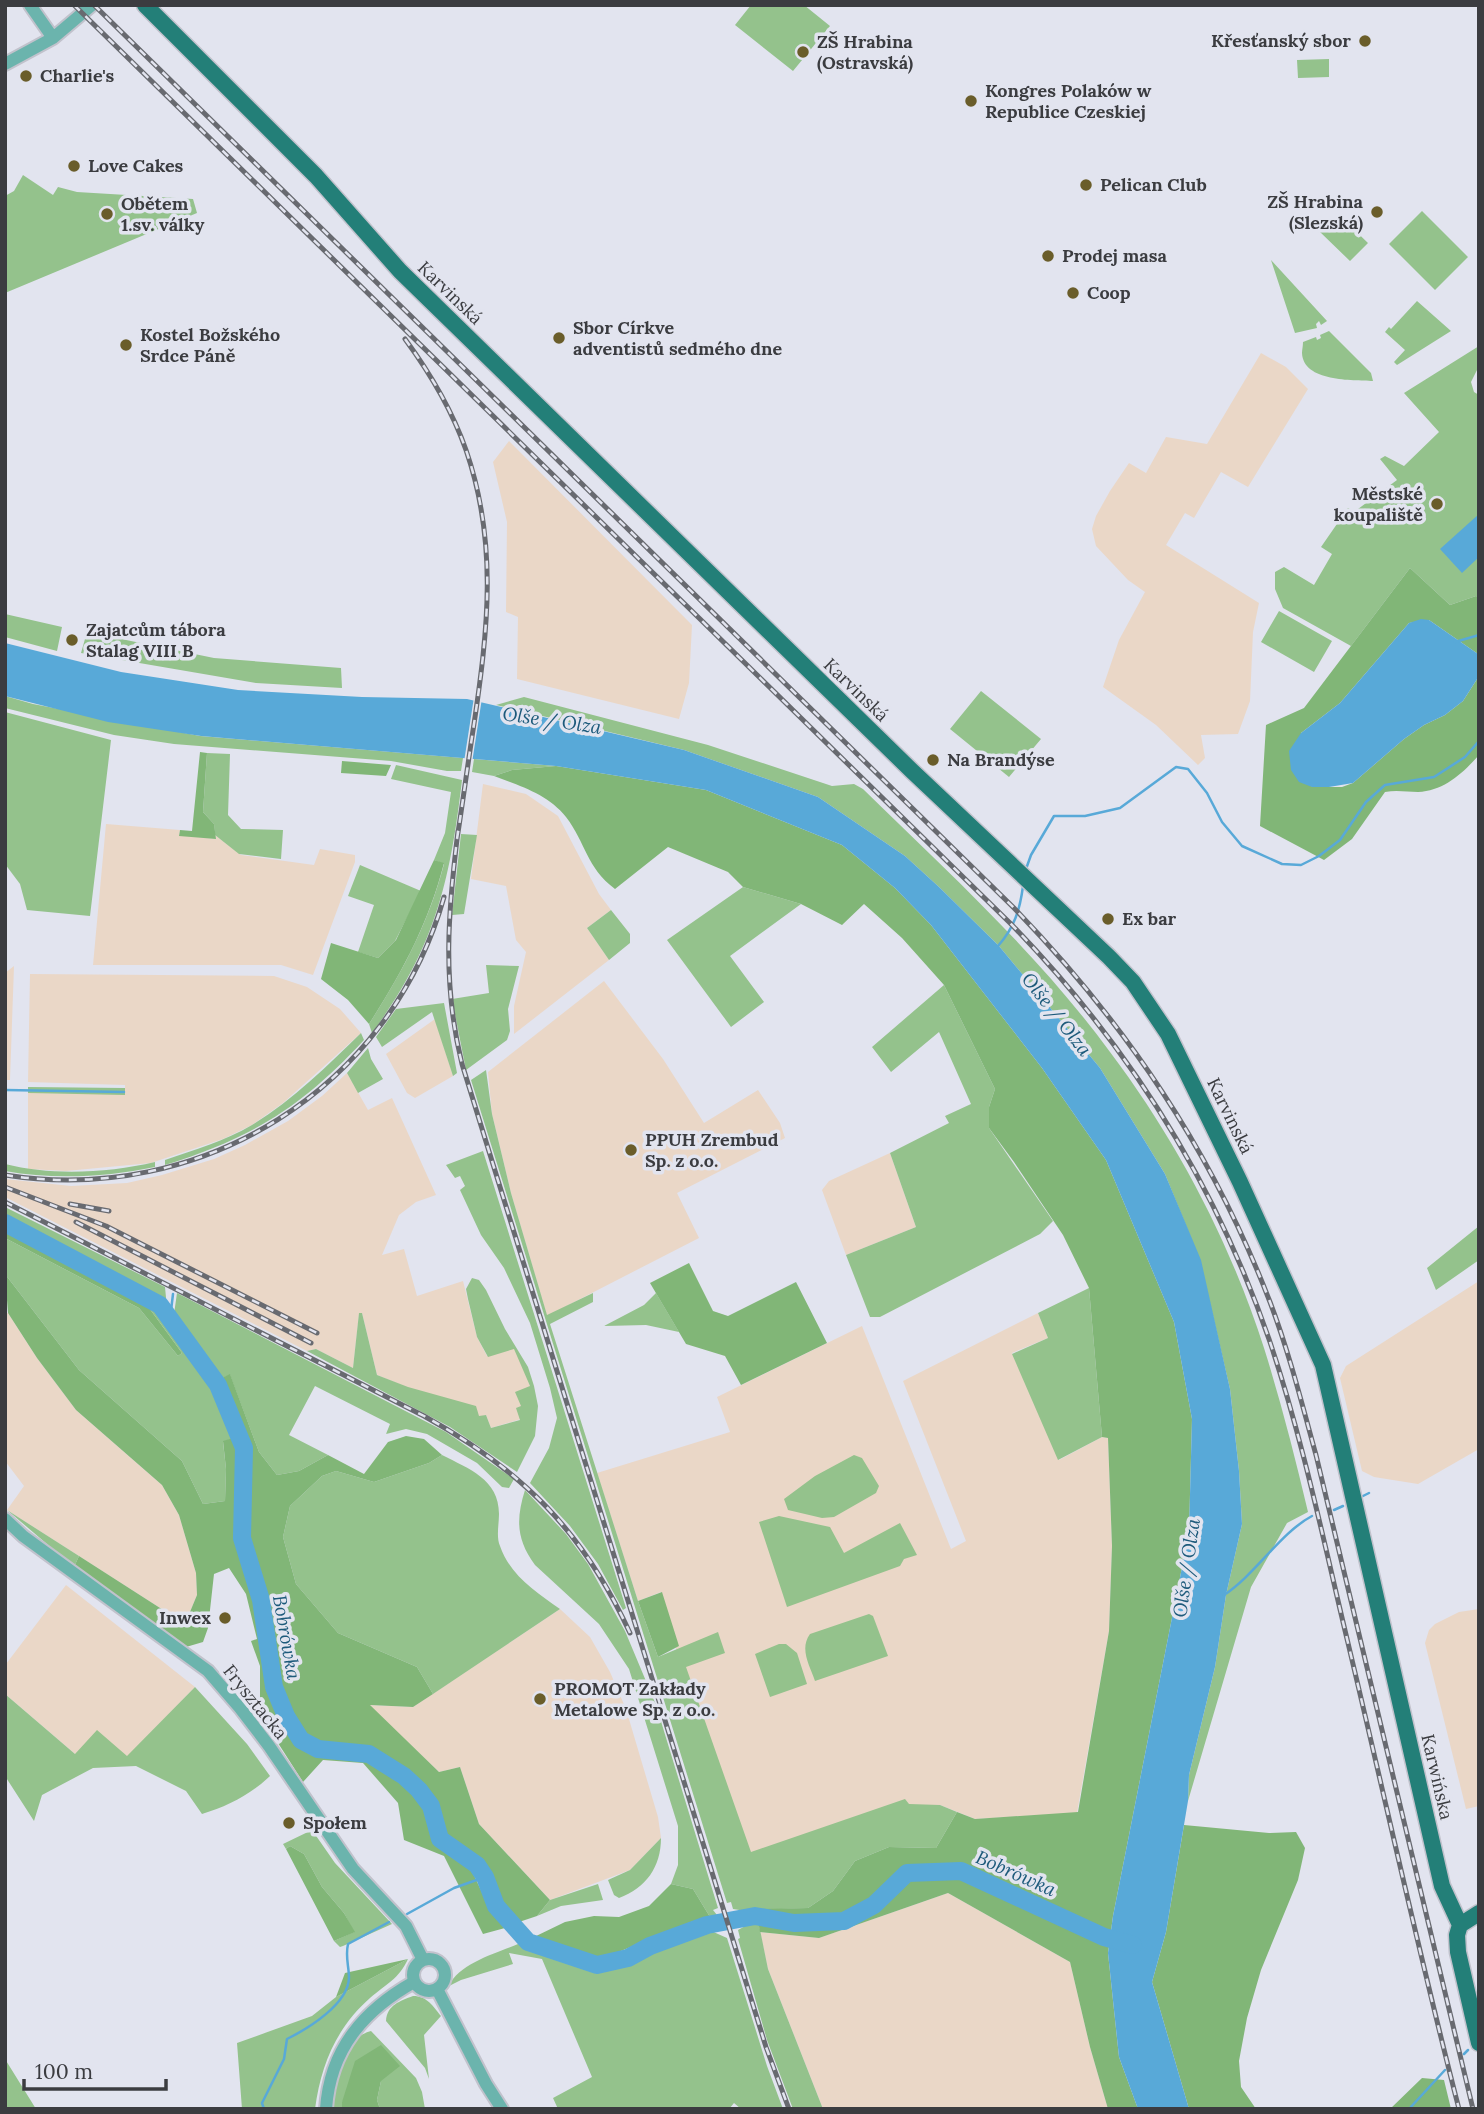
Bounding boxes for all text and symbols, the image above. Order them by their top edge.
place label: Křesťanský sbor [1211,29,1351,52]
place label: ZŠ Hrabina (Ostravská) [817,30,913,74]
marker: Křesťanský sbor [1357,33,1373,49]
marker: ZŠ Hrabina (Ostravská) [795,44,811,60]
place label: Charlie's [40,64,114,87]
marker: Charlie's [18,68,34,84]
place label: Kongres Polaków w Republice Czeskiej [985,79,1152,123]
marker: Kongres Polaków w Republice Czeskiej [963,93,979,109]
place label: Love Cakes [88,154,184,177]
marker: Love Cakes [66,158,82,174]
place label: Pelican Club [1100,173,1207,196]
marker: Pelican Club [1078,177,1094,193]
place label: ZŠ Hrabina (Slezská) [1267,190,1364,234]
place label: Obětem 1.sv. války [121,192,204,236]
marker: ZŠ Hrabina (Slezská) [1369,204,1385,220]
marker: Obětem 1.sv. války [99,206,115,222]
place label: Prodej masa [1062,244,1167,267]
marker: Prodej masa [1040,248,1056,264]
street label: Karvinská [413,256,488,329]
place label: Coop [1087,281,1131,304]
marker: Coop [1065,285,1081,301]
place label: Sbor Církve adventistů sedmého dne [573,316,783,360]
place label: Kostel Božského Srdce Páně [140,323,280,367]
marker: Sbor Církve adventistů sedmého dne [551,330,567,346]
marker: Kostel Božského Srdce Páně [118,337,134,353]
place label: Městské koupaliště [1334,482,1423,526]
marker: Městské koupaliště [1429,496,1445,512]
place label: Zajatcům tábora Stalag VIII B [86,618,226,662]
marker: Zajatcům tábora Stalag VIII B [64,632,80,648]
street label: Karvinská [819,653,894,726]
water label: Olše / Olza [501,701,604,740]
place label: Na Brandýse [947,748,1055,771]
marker: Na Brandýse [925,752,941,768]
place label: Ex bar [1122,907,1177,930]
marker: Ex bar [1100,911,1116,927]
water label: Olše / Olza [1016,967,1097,1062]
street label: Karvinská [1202,1074,1259,1158]
place label: PPUH Zrembud Sp. z o.o. [645,1128,779,1172]
marker: PPUH Zrembud Sp. z o.o. [623,1142,639,1158]
water label: Olše / Olza [1167,1516,1206,1619]
water label: Bobrówka [268,1593,306,1682]
place label: Inwex [159,1606,211,1629]
marker: Inwex [217,1610,233,1626]
street label: Frysztacka [218,1660,293,1744]
place label: PROMOT Zakłady Metalowe Sp. z o.o. [554,1677,715,1721]
marker: PROMOT Zakłady Metalowe Sp. z o.o. [532,1691,548,1707]
street label: Karwińska [1416,1732,1459,1822]
place label: Społem [303,1811,367,1834]
marker: Społem [281,1815,297,1831]
water label: Bobrówka [972,1845,1060,1902]
scale bar [24,2048,166,2092]
text: 100 m [35,2058,93,2085]

